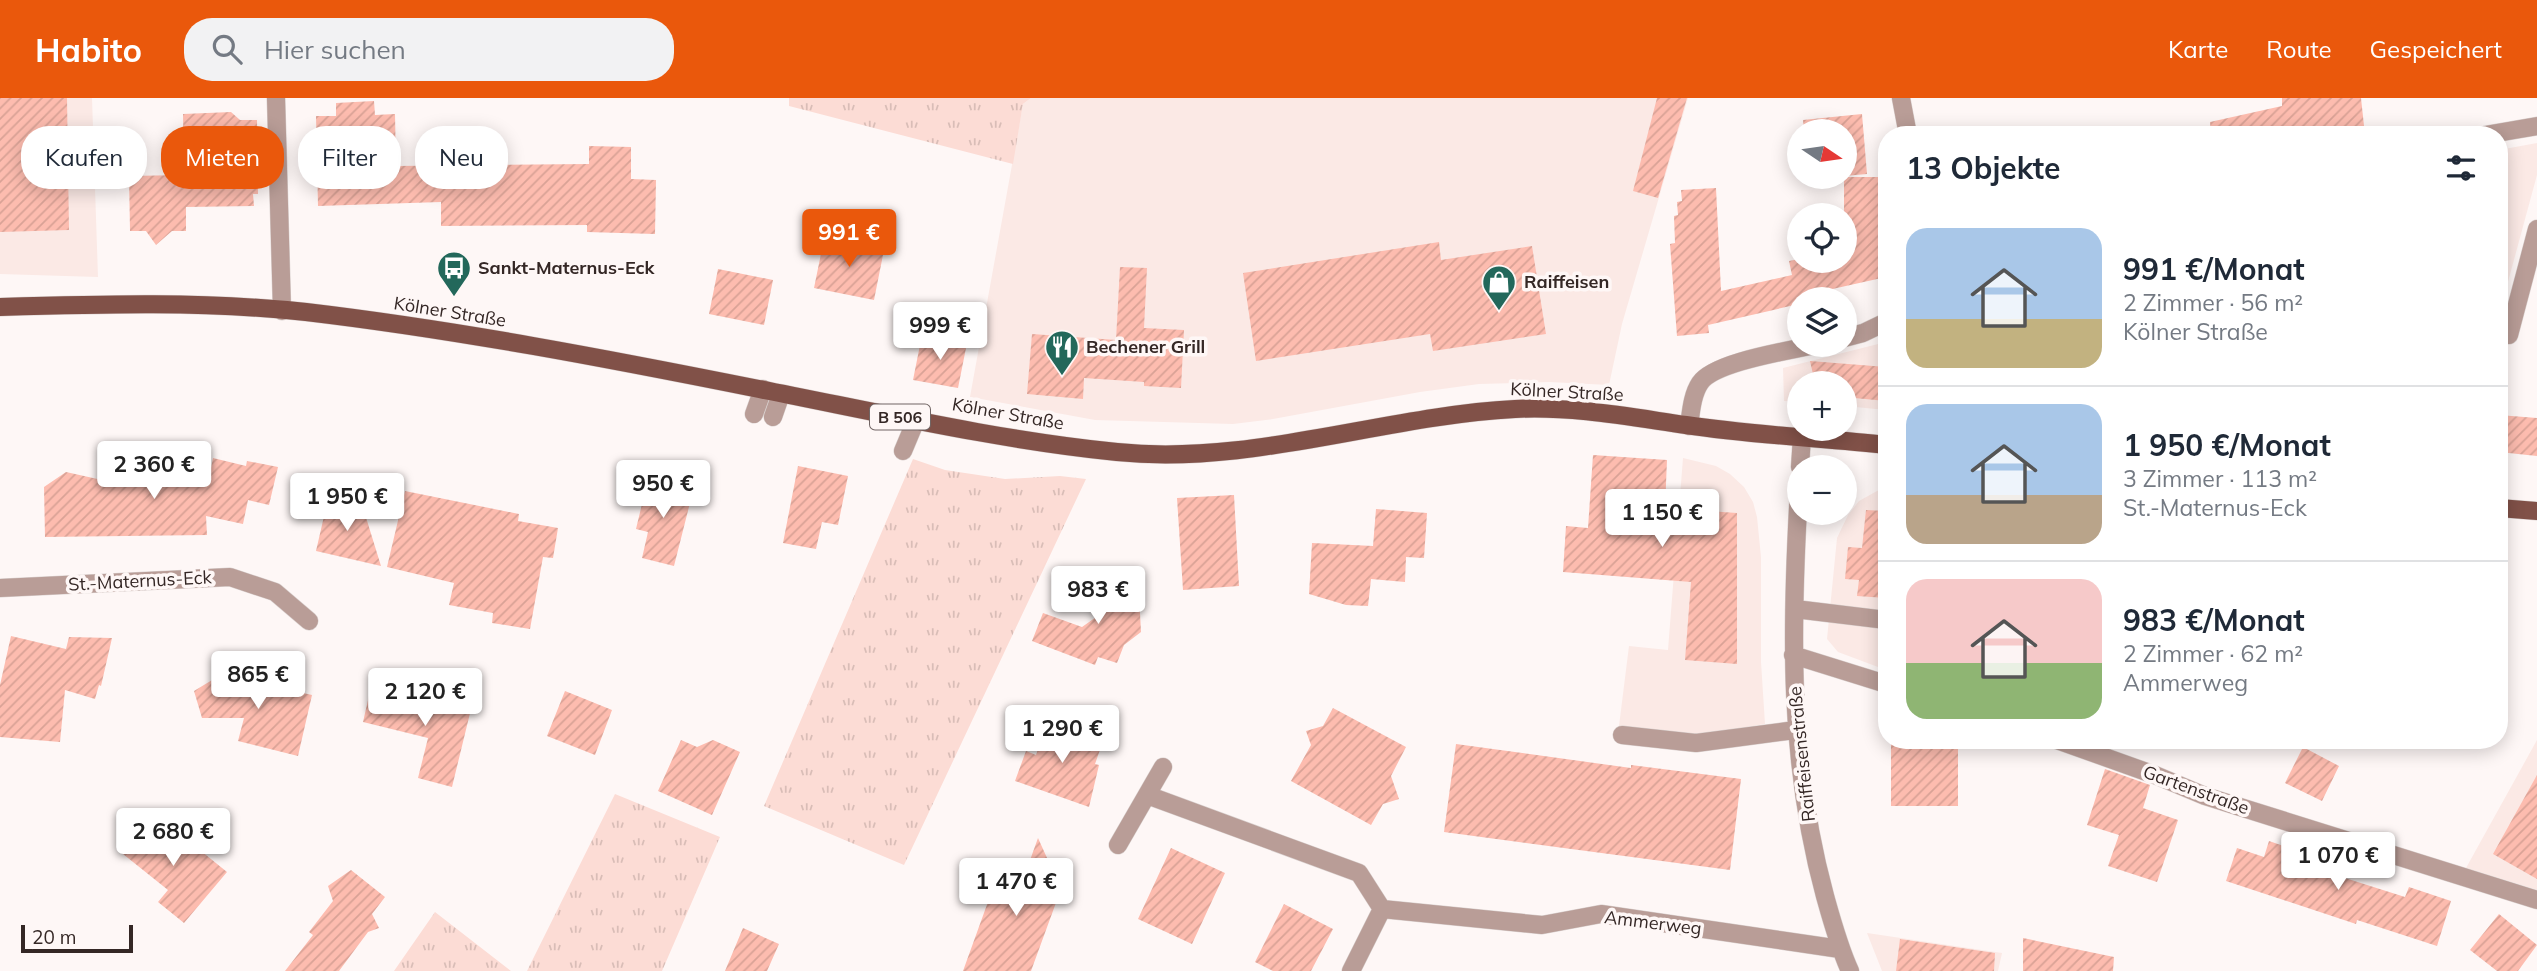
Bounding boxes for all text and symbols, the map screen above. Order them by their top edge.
search box [184,18,674,81]
text: Habito [35,29,142,70]
icon: search [208,30,246,68]
text: Hier suchen [264,33,406,66]
text: Karte [2168,34,2228,64]
text: Route [2266,34,2332,64]
text: Gespeichert [2370,34,2502,64]
north arrow [1787,119,1857,189]
map controls [1787,119,1857,525]
chip: Kaufen [21,126,147,189]
chip: Mieten [161,126,284,189]
chip: Filter [298,126,401,189]
chip: Neu [415,126,508,189]
text: 13 Objekte [1906,149,2060,187]
icon: filters [2442,149,2480,187]
button: locate [1787,203,1857,273]
pin: 991 € [800,209,898,269]
text: 991 € [818,217,880,246]
bus stop icon: Sankt-Maternus-Eck [435,249,473,298]
text: 991 €/Monat [2123,250,2305,288]
place label: Sankt-Maternus-Eck [478,256,656,279]
icon: home [1962,256,2046,340]
shop icon: Raiffeisen [1480,263,1518,312]
place label: Raiffeisen [1524,270,1609,293]
button: layers [1787,287,1857,357]
text: 2 Zimmer · 56 m² [2123,288,2303,317]
street label: Kölner Straße [392,291,508,332]
pin: 999 € [891,302,989,362]
text: 999 € [909,310,971,339]
text: Kölner Straße [2123,317,2268,346]
restaurant icon: Bechener Grill [1043,328,1081,377]
place label: Bechener Grill [1086,335,1205,358]
button: + [1787,371,1857,441]
street label: Kölner Straße [1510,377,1624,406]
street label: Kölner Straße [950,392,1066,435]
road number: B 506 [870,404,930,430]
text: 1 950 €/Monat [2123,426,2331,464]
icon: home [1962,432,2046,516]
pin: 2 360 € [89,442,219,501]
text: 2 360 € [113,449,195,478]
button: − [1787,455,1857,525]
pin: 950 € [614,460,712,520]
text: 3 Zimmer · 113 m² [2123,464,2317,493]
text: 950 € [632,468,694,497]
pin: 1 950 € [282,474,412,533]
text: 1 950 € [306,481,388,510]
pin: 1 150 € [1597,490,1727,549]
text: St.-Maternus-Eck [2123,493,2307,522]
text: 1 150 € [1621,497,1703,526]
street label: St.-Maternus-Eck [68,565,213,596]
pin: 983 € [1049,566,1147,626]
text: 983 € [1067,574,1129,603]
text: 983 €/Monat [2123,601,2305,639]
icon: home [1962,607,2046,691]
text: 2 Zimmer · 62 m² [2123,639,2303,668]
pin: 865 € [209,652,307,711]
text: 865 € [227,659,289,688]
pin: 2 120 € [360,668,490,728]
text: Ammerweg [2123,668,2248,697]
text: 2 120 € [384,676,466,705]
street label: Raiffeisenstraße [1783,685,1820,823]
pin: 1 290 € [997,706,1127,765]
text: 1 290 € [1021,713,1103,742]
street label: Gartenstraße [2140,760,2252,819]
pin: 2 680 € [108,808,238,868]
text: 2 680 € [132,816,214,845]
pin: 1 070 € [2273,832,2403,892]
text: 1 070 € [2297,840,2379,869]
pin: 1 470 € [951,858,1081,918]
text: 1 470 € [975,866,1057,895]
street label: Ammerweg [1603,905,1703,940]
scale bar [21,922,133,954]
text: 20 m [32,925,76,949]

